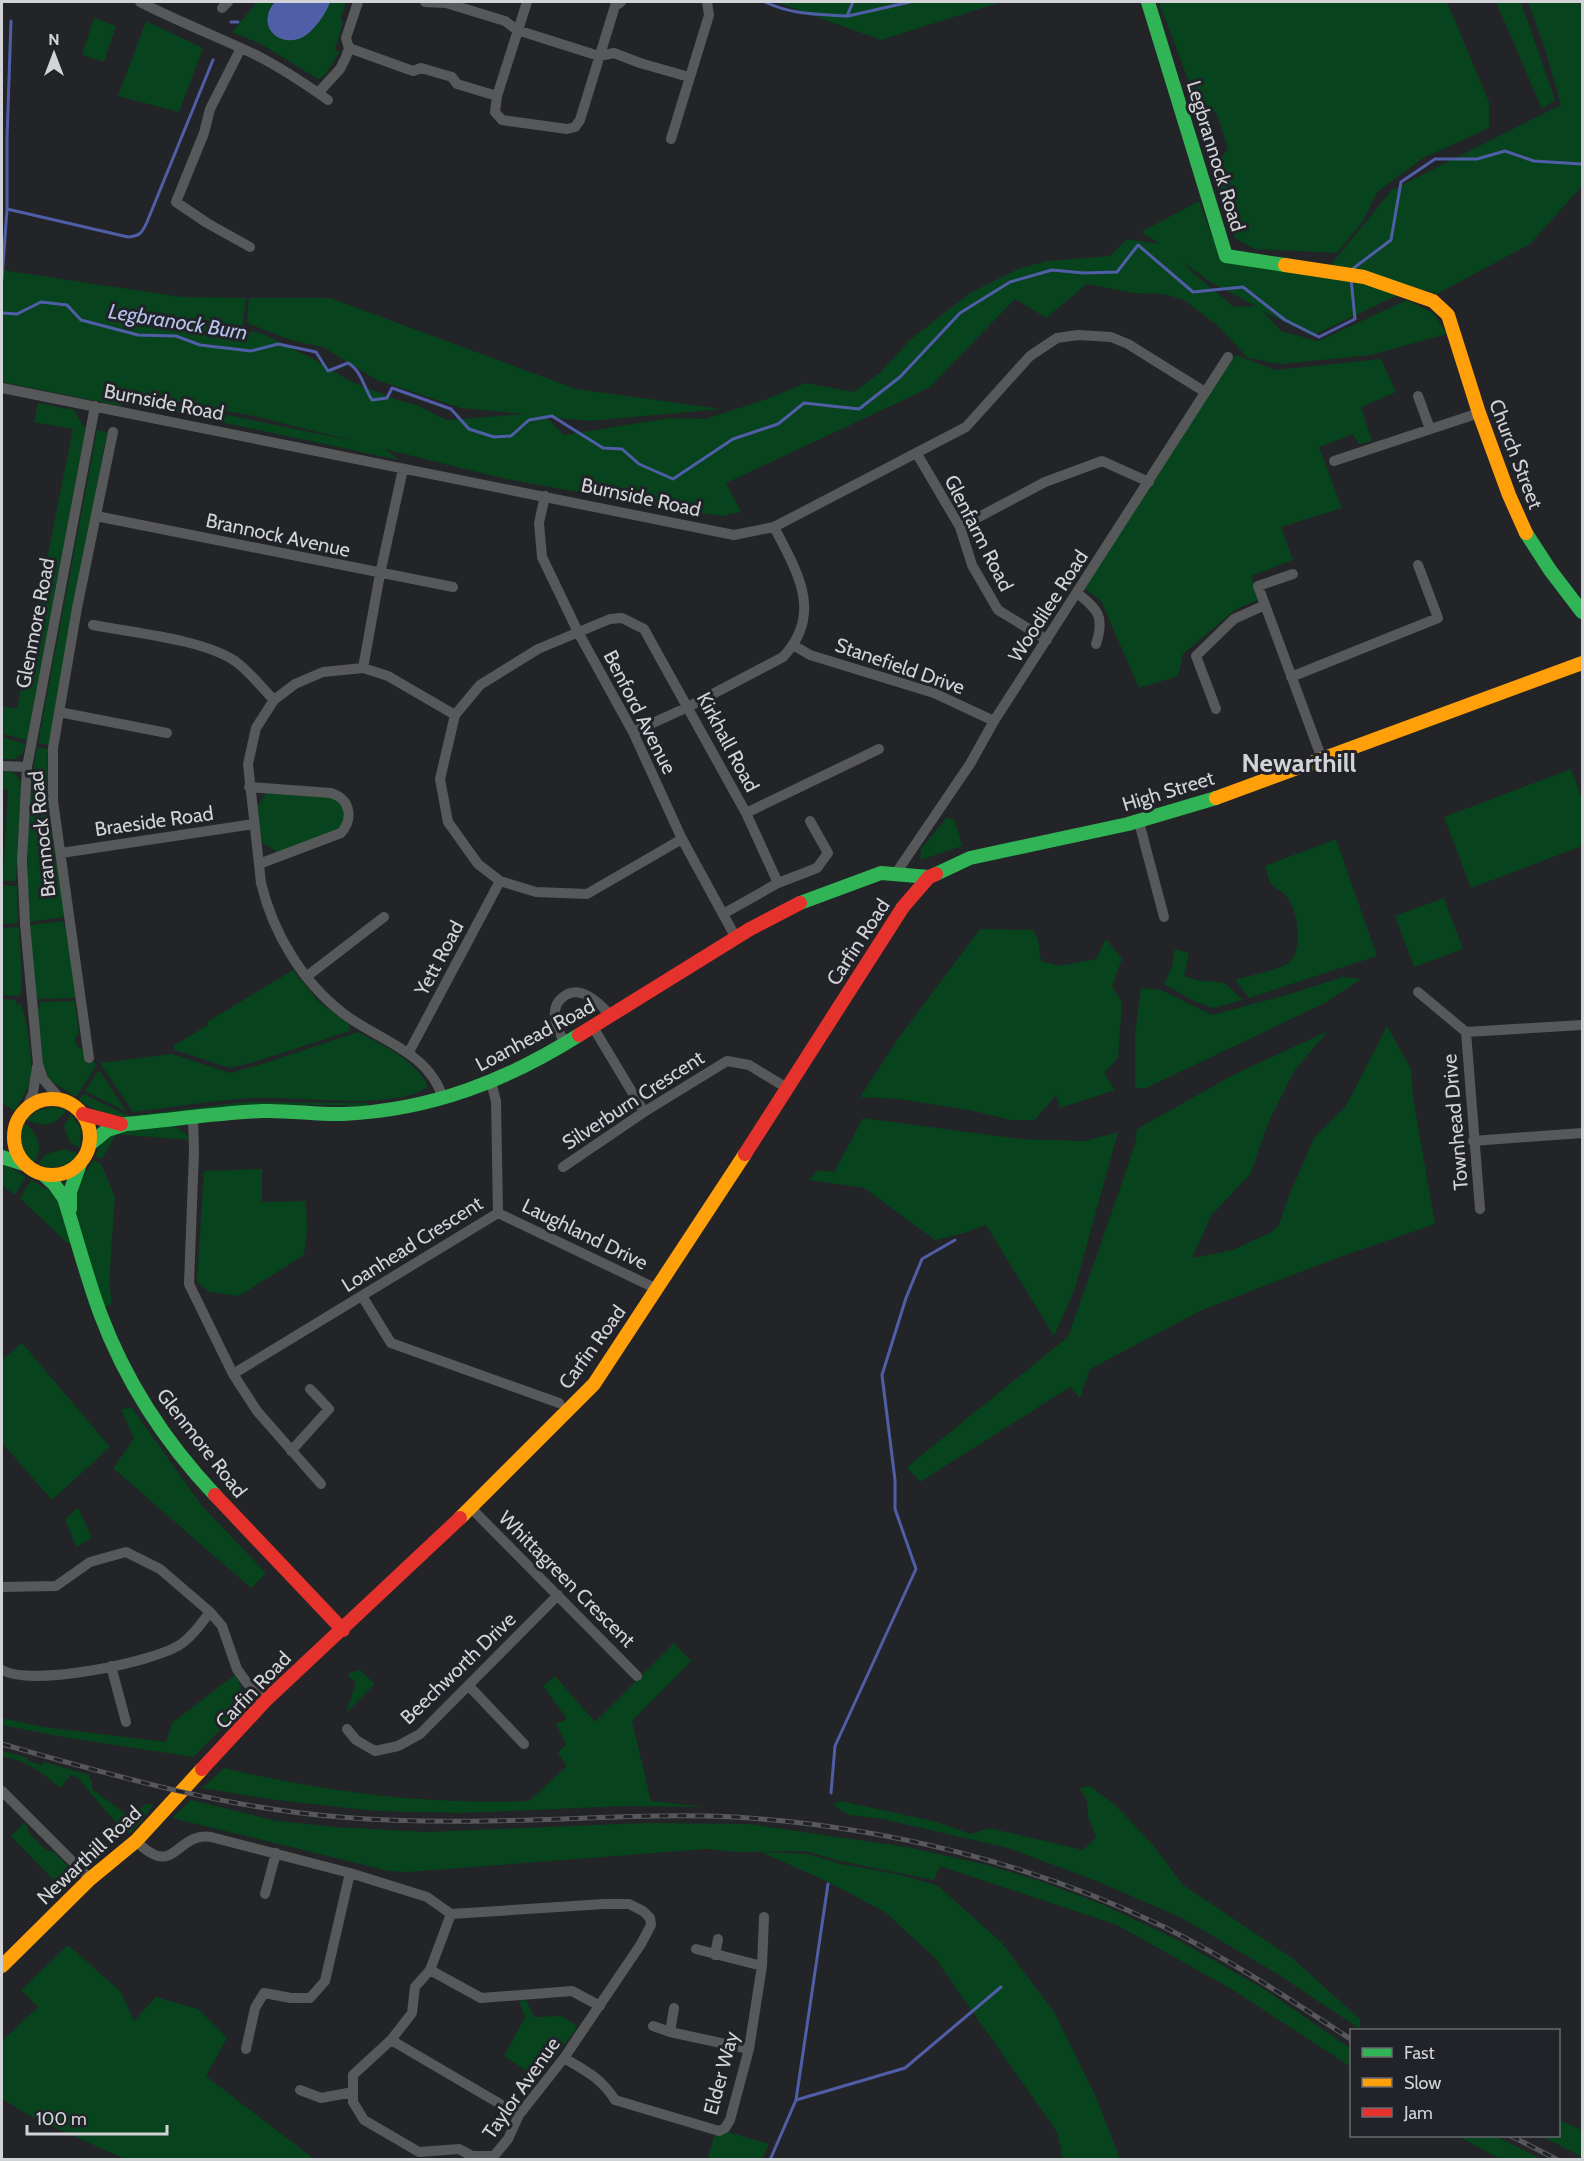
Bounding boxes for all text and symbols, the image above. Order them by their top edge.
north arrow [24,24,84,84]
text: N [48,30,60,49]
street label: Legbrannock Road [1182,78,1250,234]
water label: Legbranock Burn [107,298,249,345]
street label: Burnside Road [102,379,226,425]
street label: Church Street [1484,396,1548,512]
street label: Glenfarm Road [939,471,1019,595]
street label: Burnside Road [579,473,703,521]
street label: Brannock Avenue [204,508,352,562]
street label: Woodilee Road [1003,546,1093,666]
street label: Glenmore Road [11,556,59,690]
street label: Stanefield Drive [832,633,968,699]
street label: Benford Avenue [598,646,682,778]
street label: Kirkhall Road [692,688,764,796]
district label: Newarthill [1242,747,1357,779]
street label: High Street [1119,766,1217,816]
street label: Brannock Road [23,770,61,898]
street label: Braeside Road [93,801,215,841]
street label: Carfin Road [821,894,895,990]
street label: Yett Road [409,916,469,1000]
street label: Loanhead Road [471,994,599,1076]
street label: Silverburn Crescent [558,1045,708,1155]
street label: Townhead Drive [1437,1053,1473,1191]
street label: Loanhead Crescent [337,1191,487,1297]
street label: Laughland Drive [518,1193,652,1275]
street label: Carfin Road [553,1300,631,1394]
street label: Glenmore Road [152,1384,252,1502]
street label: Whittagreen Crescent [494,1506,640,1652]
street label: Beechworth Drive [395,1607,521,1729]
street label: Carfin Road [210,1646,296,1734]
street label: Newarthill Road [32,1801,146,1909]
street label: Elder Way [698,2029,744,2117]
legend [1350,2029,1560,2137]
street label: Taylor Avenue [477,2033,565,2143]
text: Fast [1404,2042,1435,2064]
text: Slow [1404,2072,1441,2094]
scale bar [27,2098,166,2136]
text: Jam [1403,2102,1433,2124]
text: 100 m [36,2108,87,2130]

